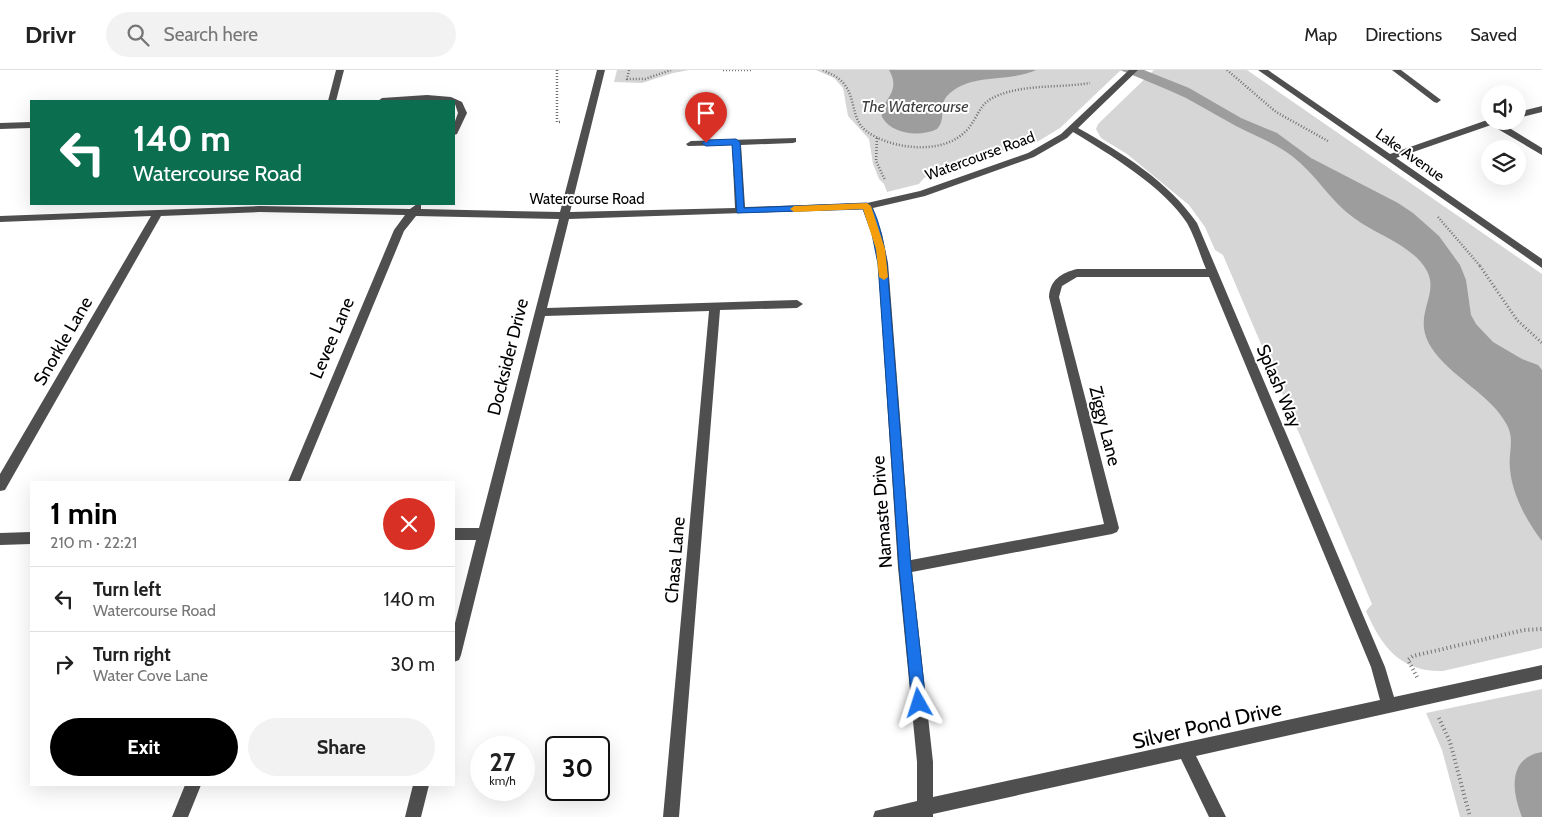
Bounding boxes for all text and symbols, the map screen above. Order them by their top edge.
search box [106,12,456,57]
text: Drivr [25,20,76,49]
icon: search [124,21,152,49]
text: Search here [164,23,258,46]
text: Map [1304,24,1337,46]
text: Directions [1365,24,1442,46]
text: Saved [1470,24,1517,46]
map controls [1481,85,1526,185]
button: sound [1481,85,1526,130]
pin [685,92,727,143]
water label: The Watercourse [861,97,969,116]
icon: arrive [692,99,720,127]
text: 140 m [133,117,231,160]
icon: left [50,120,115,185]
street label: Lake Avenue [1372,125,1448,185]
street label: Watercourse Road [923,128,1037,184]
button: layers [1481,140,1526,185]
text: Watercourse Road [133,160,302,187]
street label: Watercourse Road [529,190,645,208]
street label: Snorkle Lane [29,293,97,389]
street label: Levee Lane [305,294,359,382]
street label: Docksider Drive [483,296,533,418]
street label: Splash Way [1252,341,1306,431]
street label: Ziggy Lane [1084,384,1126,468]
street label: Namaste Drive [867,455,897,569]
text: 1 min [50,495,118,532]
button: close [383,498,435,550]
street label: Chasa Lane [660,516,690,604]
text: 210 m · 22:21 [50,533,137,552]
text: Turn left [93,578,161,601]
icon: left [50,585,78,613]
text: 140 m [384,588,435,611]
text: Watercourse Road [93,601,216,620]
text: Turn right [93,643,171,666]
icon: right [50,650,78,678]
text: 30 m [391,653,435,676]
text: Water Cove Lane [93,666,208,685]
position arrow [892,676,944,728]
street label: Silver Pond Drive [1130,695,1284,754]
button: Exit [50,718,238,776]
button: Share [248,718,435,776]
speed limit sign: 30 [545,736,610,801]
text: 27 [490,747,515,777]
text: km/h [489,773,516,788]

